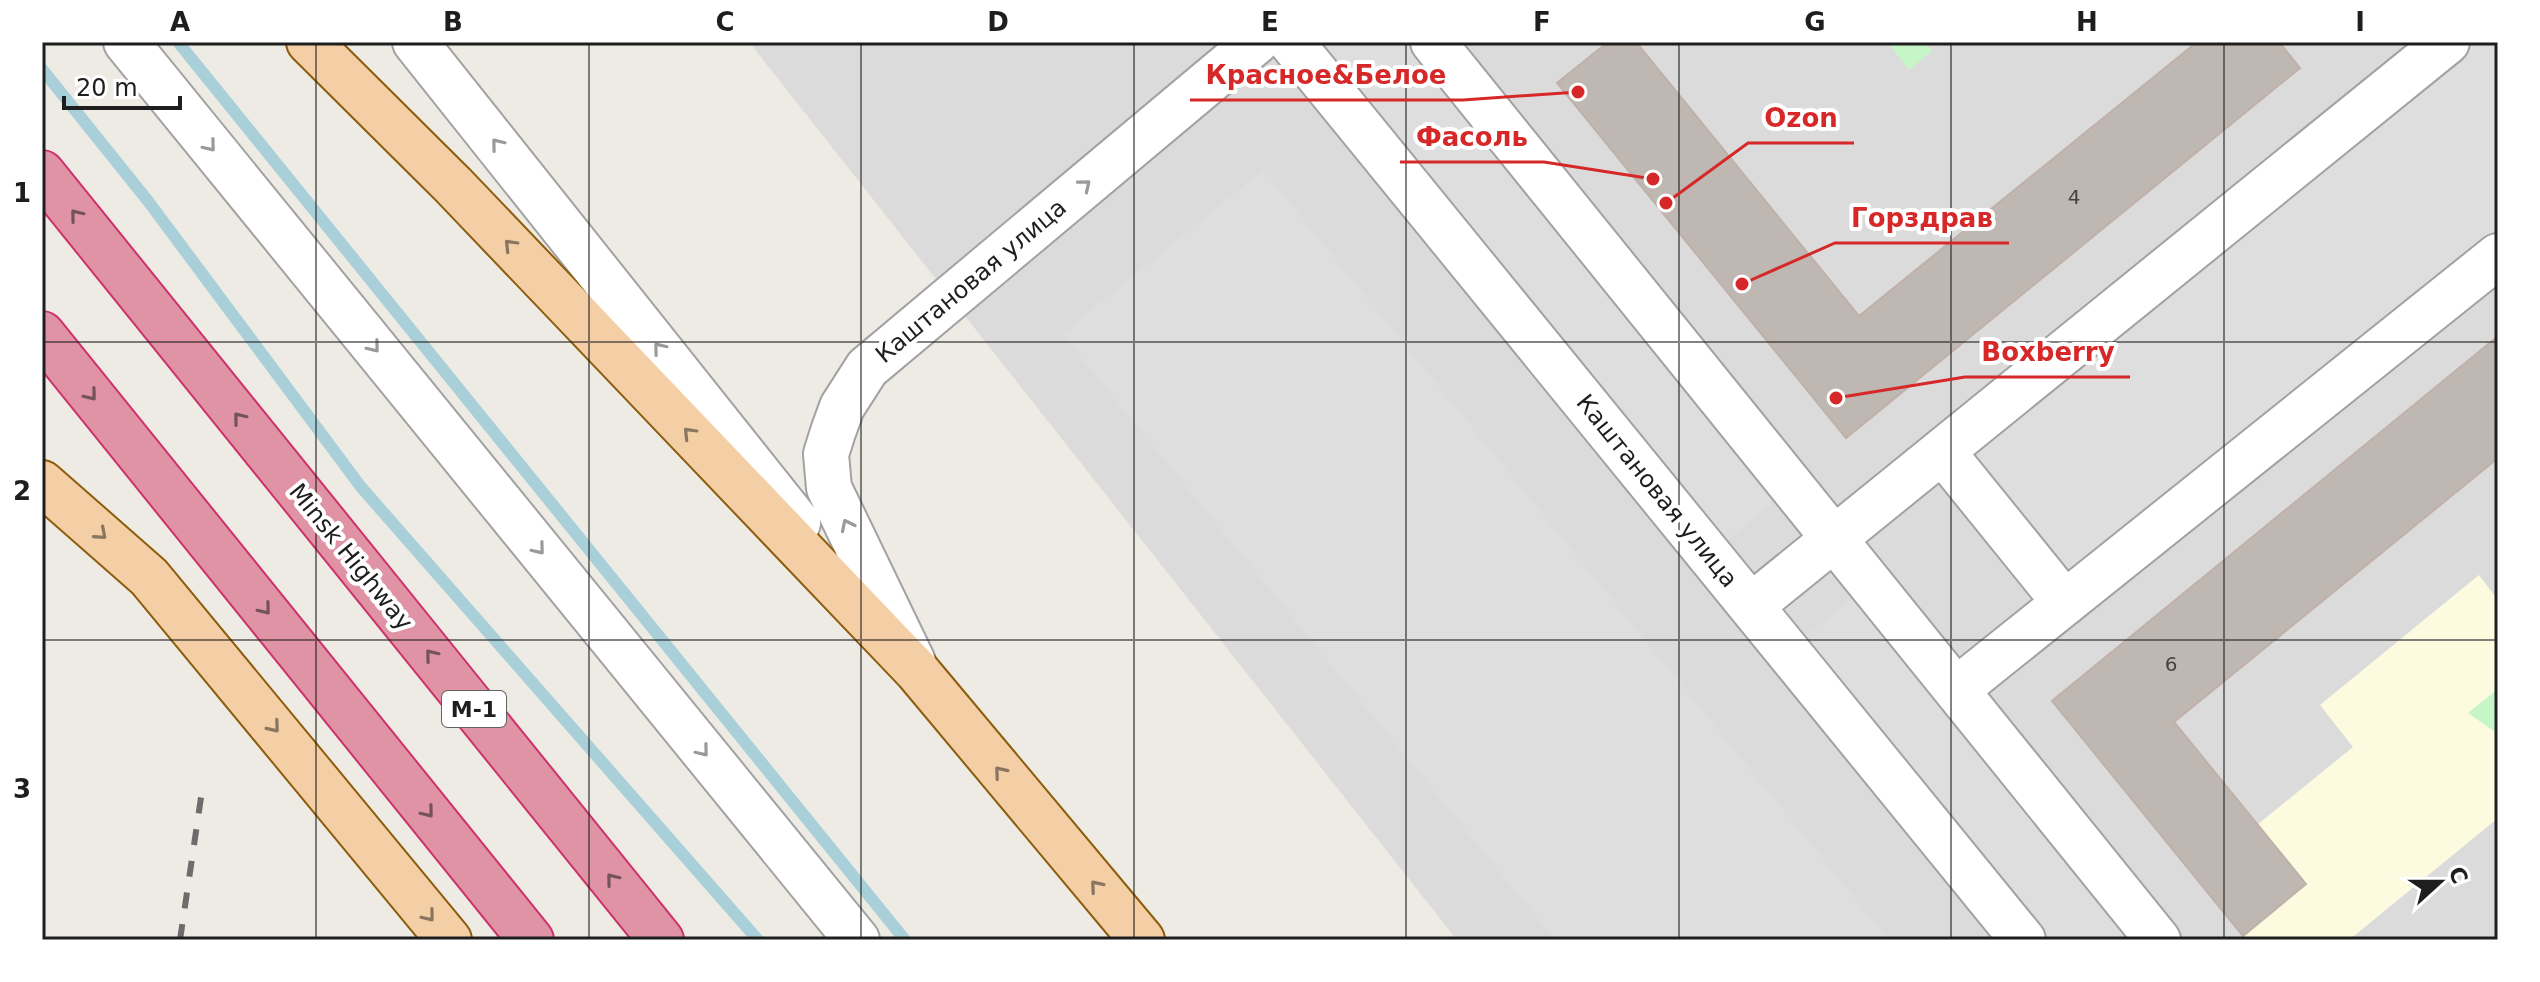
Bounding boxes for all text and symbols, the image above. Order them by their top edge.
text: A [170,7,190,37]
text: B [443,7,463,37]
text: C [715,7,735,37]
text: D [987,7,1009,37]
text: E [1261,7,1279,37]
text: F [1533,7,1551,37]
text: G [1804,7,1826,37]
text: H [2076,7,2098,37]
text: I [2355,7,2365,37]
callout: Красное&Белое [1190,50,1463,100]
scale bar [64,60,180,110]
text: Красное&Белое [1206,60,1446,90]
text: 20 m [76,74,138,102]
callout: Ozon [1748,93,1854,143]
text: Ozon [1764,103,1838,133]
callout: Фасоль [1400,112,1544,162]
text: Фасоль [1416,122,1528,152]
one-way arrow [200,137,215,151]
one-way arrow [492,139,507,153]
text: 1 [13,178,31,208]
one-way arrow [1076,180,1090,195]
house number: 4 [2068,185,2080,209]
street label: Каштановая улица [870,193,1072,369]
callout: Горздрав [1835,193,2009,243]
text: Горздрав [1851,203,1993,233]
one-way arrow [71,210,86,224]
one-way arrow [505,239,519,254]
callout: Boxberry [1965,327,2130,377]
text: Boxberry [1981,337,2115,367]
one-way arrow [364,338,379,353]
one-way arrow [654,343,669,357]
one-way arrow [81,386,96,400]
street label: Каштановая улица [1571,389,1743,593]
one-way arrow [234,413,249,427]
one-way arrow [684,428,699,442]
text: 2 [13,476,31,506]
street label: Minsk Highway [283,478,419,636]
one-way arrow [841,519,857,534]
one-way arrow [91,524,106,539]
one-way arrow [529,540,543,555]
one-way arrow [255,600,269,615]
one-way arrow [426,649,440,664]
house number: 6 [2165,652,2177,676]
road number: М-1 [442,691,506,727]
one-way arrow [264,718,279,732]
one-way arrow [693,742,708,756]
one-way arrow [995,766,1010,781]
text: 3 [13,774,31,804]
one-way arrow [418,803,432,818]
north arrow [2400,842,2480,922]
text: С [2444,863,2473,887]
one-way arrow [607,873,621,888]
one-way arrow [1091,881,1106,895]
one-way arrow [419,907,434,921]

